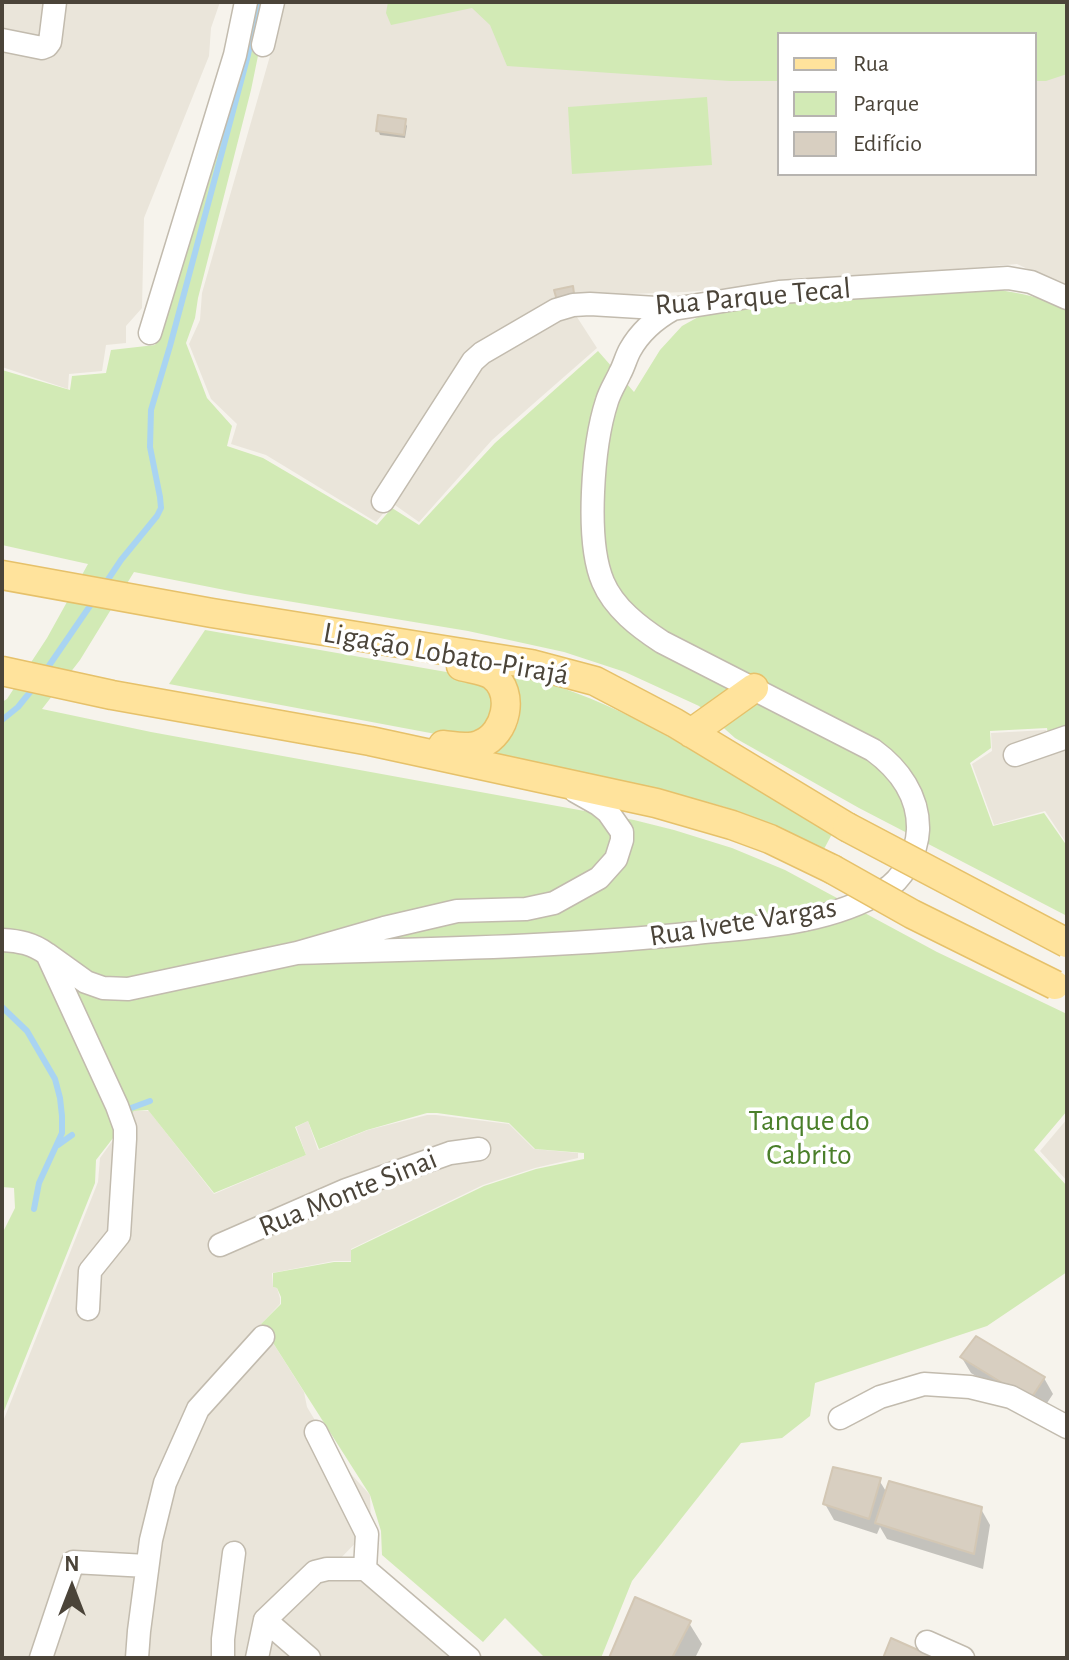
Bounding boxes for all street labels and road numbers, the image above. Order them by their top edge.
street label: Rua Parque Tecal [653,271,853,323]
street label: Ligação Lobato-Pirajá [320,615,572,693]
street label: Rua Ivete Vargas [647,889,839,955]
street label: Rua Monte Sinai [254,1141,442,1245]

